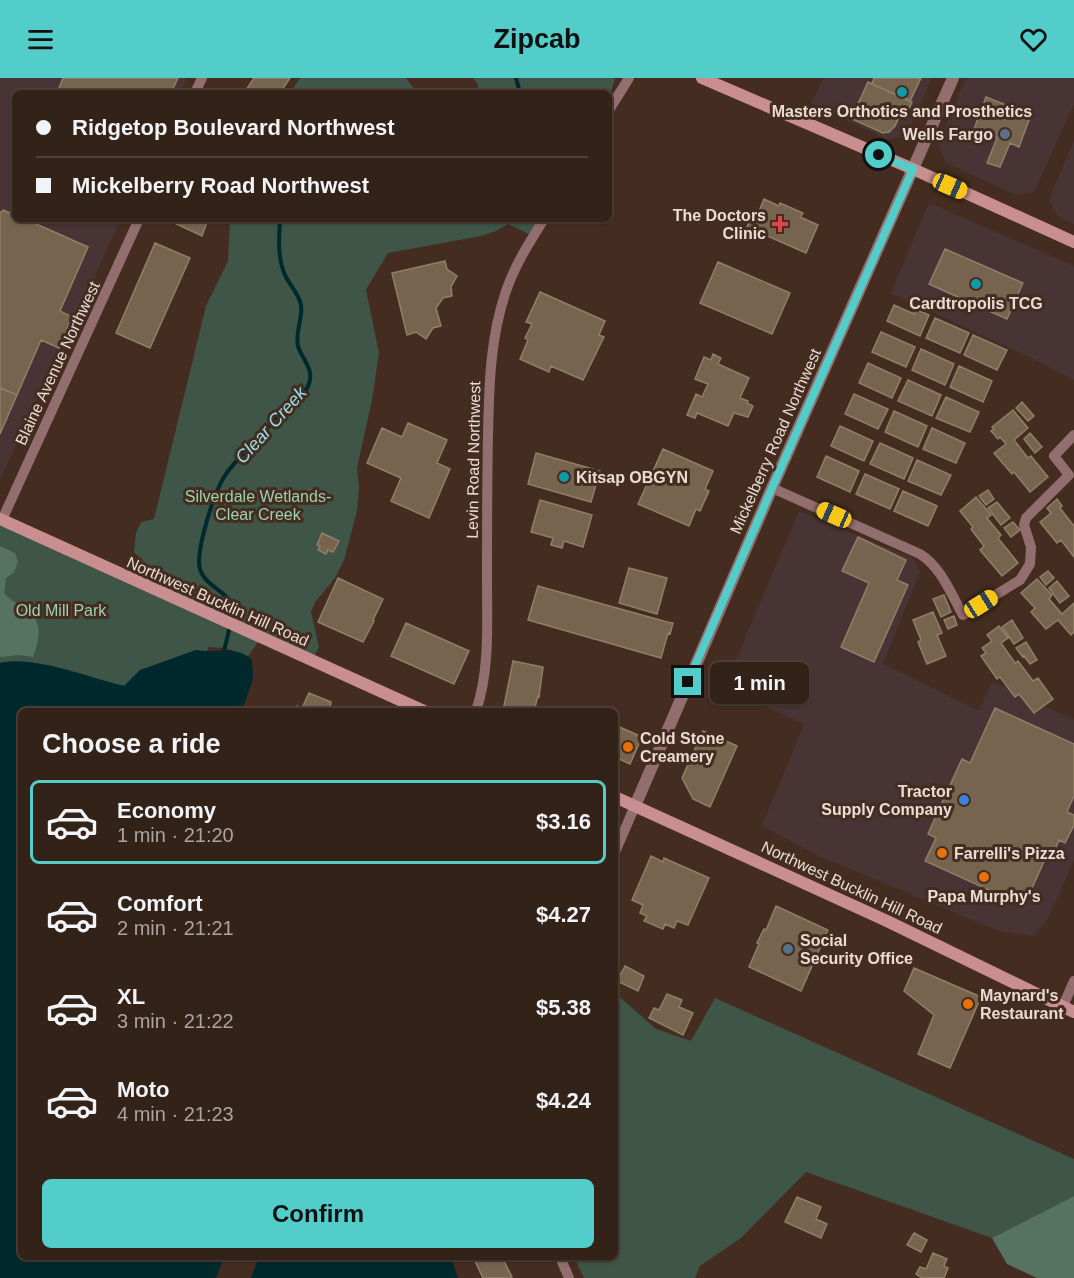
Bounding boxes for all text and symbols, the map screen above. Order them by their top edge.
icon: menu [24,23,57,56]
icon: heart [1017,23,1050,56]
text: Zipcab [493,24,581,54]
marker: Masters Orthotics and Prosthetics [895,85,909,99]
place label: Masters Orthotics and Prosthetics [772,103,1032,120]
text: Ridgetop Boulevard Northwest [72,115,395,140]
place label: Wells Fargo [903,126,993,143]
marker: Wells Fargo [998,127,1012,141]
route start [865,141,892,168]
car [930,170,970,202]
text: Mickelberry Road Northwest [72,173,369,198]
place label: The Doctors Clinic [673,207,766,242]
marker: The Doctors Clinic [771,215,789,233]
marker: Cardtropolis TCG [969,277,983,291]
street label: Blaine Avenue Northwest [12,278,103,448]
place label: Cardtropolis TCG [909,295,1043,312]
street label: Mickelberry Road Northwest [727,345,824,536]
street label: Levin Road Northwest [464,381,483,539]
water label: Clear Creek [231,382,311,467]
place label: Kitsap OBGYN [576,469,688,486]
marker: Kitsap OBGYN [557,470,571,484]
park label: Silverdale Wetlands- Clear Creek [185,488,331,523]
car [814,499,854,531]
street label: Northwest Bucklin Hill Road [124,554,311,649]
car [961,587,1001,621]
park label: Old Mill Park [16,602,107,619]
callout: 1 min [709,661,808,703]
route end [674,668,701,695]
text: 1 min [733,672,786,694]
text: Choose a ride [42,729,221,759]
place label: Cold Stone Creamery [640,730,725,765]
marker: Cold Stone Creamery [621,740,635,754]
place label: Tractor Supply Company [821,783,952,818]
marker: Tractor Supply Company [957,793,971,807]
icon: car [45,795,99,849]
text: Economy [117,798,216,823]
text: $3.16 [536,809,591,834]
text: 1 min · 21:20 [117,824,234,846]
street label: Northwest Bucklin Hill Road [759,838,945,937]
place label: Farrelli's Pizza [954,845,1065,862]
marker: Farrelli's Pizza [935,846,949,860]
marker: Papa Murphy's [977,870,991,884]
icon: car [45,888,99,942]
place label: Papa Murphy's [927,888,1041,905]
text: Comfort [117,891,203,916]
text: $4.27 [536,902,591,927]
text: 2 min · 21:21 [117,917,234,939]
place label: Social Security Office [800,932,913,967]
marker: Social Security Office [781,942,795,956]
icon: car [45,981,99,1035]
text: XL [117,984,145,1009]
place label: Maynard's Restaurant [980,987,1064,1022]
text: $5.38 [536,995,591,1020]
marker: Maynard's Restaurant [961,997,975,1011]
text: 3 min · 21:22 [117,1010,234,1032]
icon: car [45,1074,99,1128]
text: Moto [117,1077,170,1102]
text: $4.24 [536,1088,591,1113]
text: 4 min · 21:23 [117,1103,234,1125]
button: Confirm [42,1179,594,1248]

